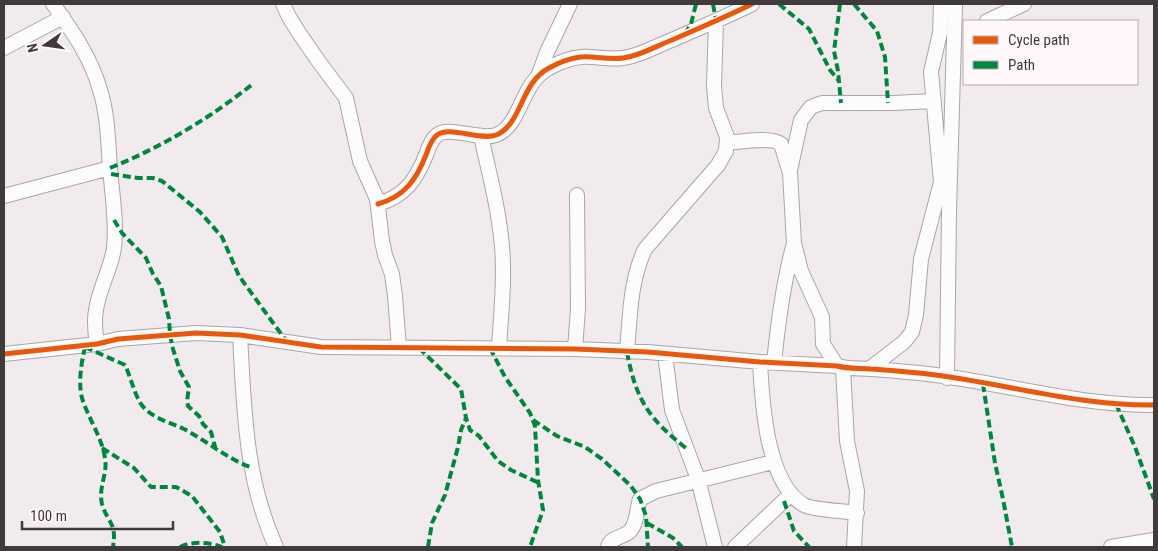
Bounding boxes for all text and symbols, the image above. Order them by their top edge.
north arrow [20,20,70,70]
legend [963,20,1138,85]
text: Cycle path [1008,31,1070,49]
text: N [24,42,41,54]
text: Path [1008,56,1035,74]
scale bar [22,498,174,530]
text: 100 m [30,507,67,525]

